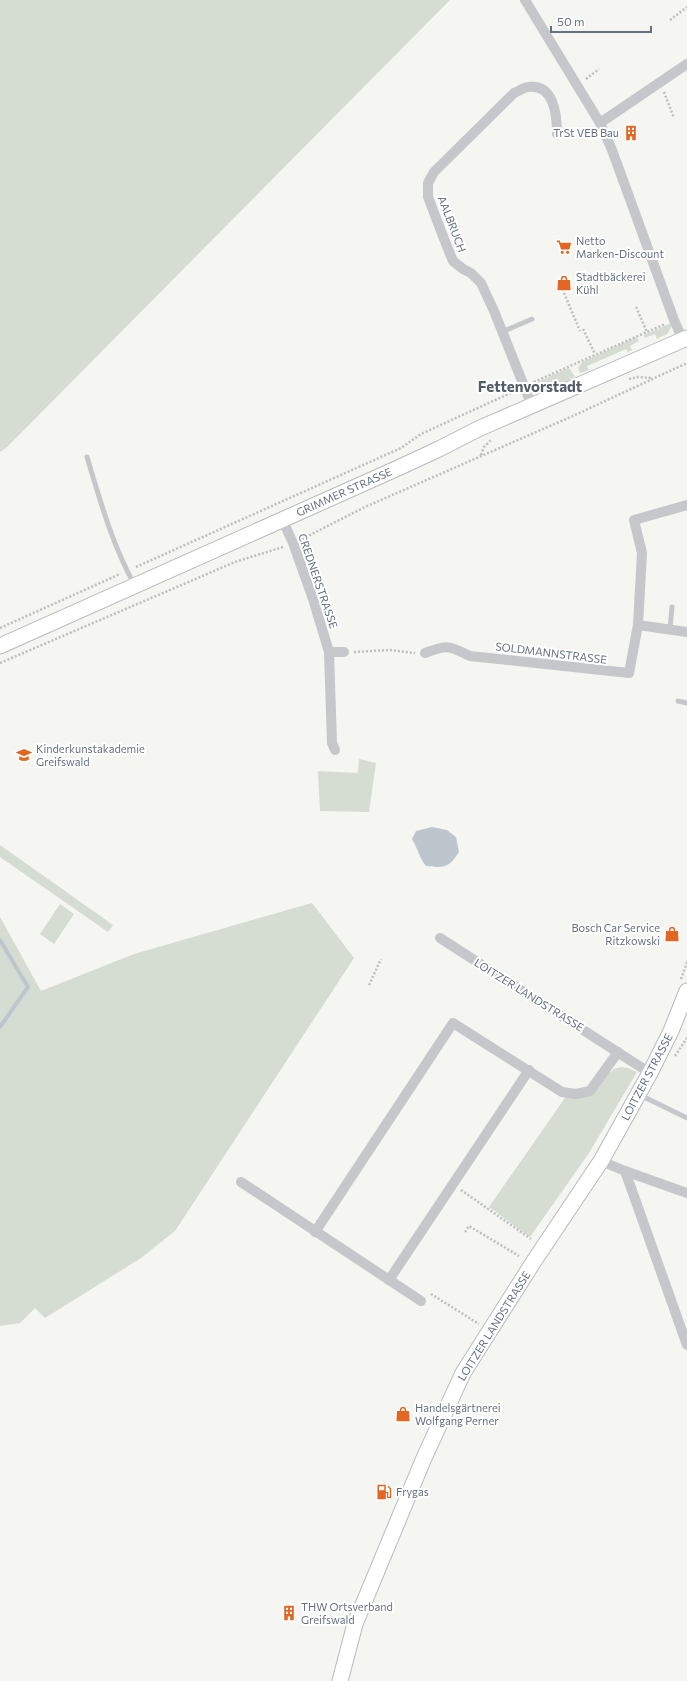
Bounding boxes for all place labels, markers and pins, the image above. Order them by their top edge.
building icon: TrSt VEB Bau [622,124,640,142]
place label: TrSt VEB Bau [553,126,619,139]
place label: Netto Marken-Discount [576,234,664,260]
supermarket icon: Netto Marken-Discount [555,238,573,256]
place label: Stadtbäckerei Kühl [576,270,646,296]
shop icon: Stadtbäckerei Kühl [555,274,573,292]
place label: Kinderkunstakademie Greifswald [36,742,145,768]
school or university icon: Kinderkunstakademie Greifswald [15,746,33,764]
place label: Bosch Car Service Ritzkowski [571,921,660,947]
shop icon: Bosch Car Service Ritzkowski [663,925,681,943]
place label: Handelsgärtnerei Wolfgang Perner [415,1401,501,1427]
shop icon: Handelsgärtnerei Wolfgang Perner [394,1405,412,1423]
fuel station icon: Frygas [375,1483,393,1501]
place label: Frygas [396,1485,429,1498]
place label: THW Ortsverband Greifswald [301,1600,393,1626]
building icon: THW Ortsverband Greifswald [280,1604,298,1622]

